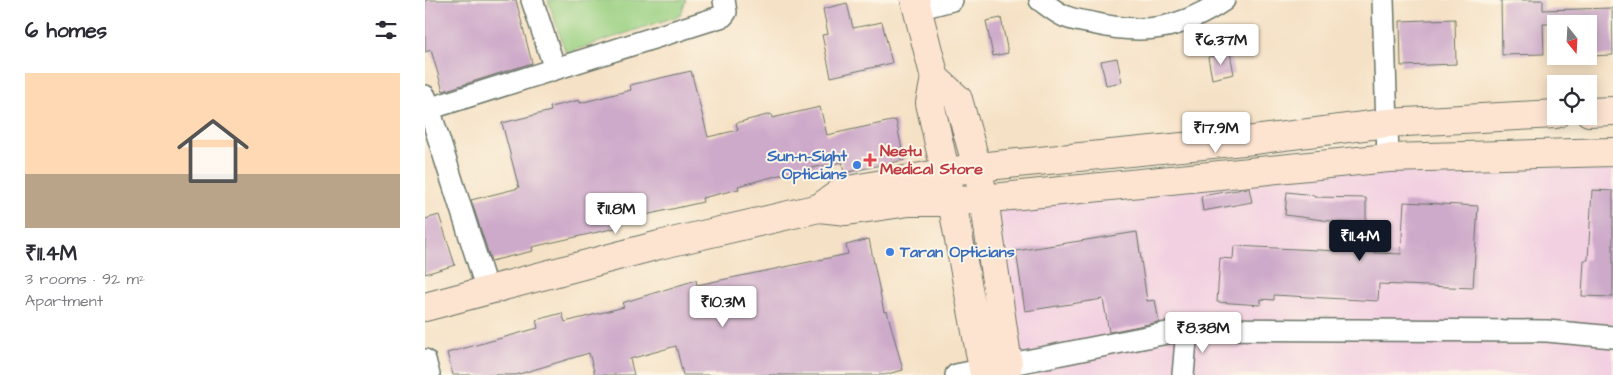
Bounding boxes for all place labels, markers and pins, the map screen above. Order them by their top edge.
pin: ₹6.37M [1180,23,1262,66]
pin: ₹17.9M [1175,112,1257,154]
place label: Neetu Medical Store [880,140,983,180]
place label: Sun-n-Sight Opticians [766,145,848,185]
marker: Neetu Medical Store [864,154,876,166]
marker: Sun-n-Sight Opticians [851,159,863,171]
pin: ₹11.8M [575,192,657,235]
pin: ₹11.4M [1319,220,1401,262]
place label: Taran Opticians [899,241,1015,263]
marker: Taran Opticians [884,246,896,258]
pin: ₹10.3M [682,286,764,328]
pin: ₹8.38M [1162,312,1244,354]

